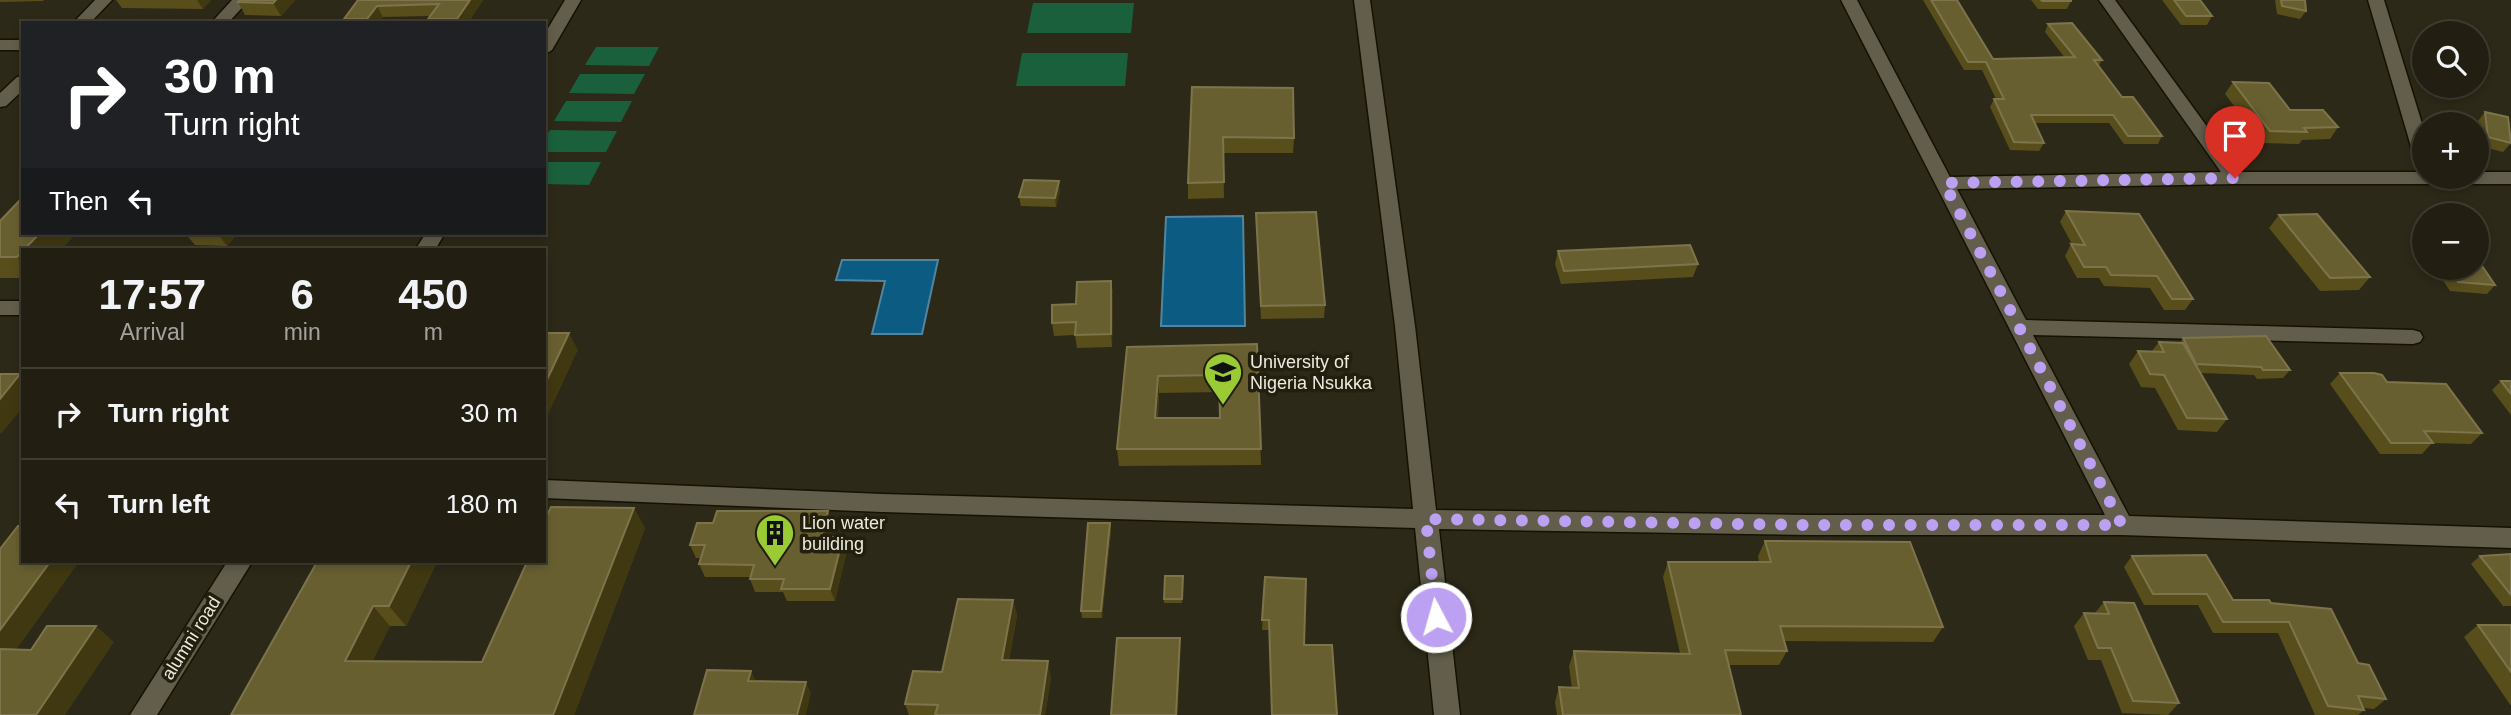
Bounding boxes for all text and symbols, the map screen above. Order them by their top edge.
map controls [2412,21,2489,280]
button: search [2412,21,2489,98]
icon: right [49,49,140,140]
text: 30 m [164,49,276,103]
text: Turn right [164,106,300,142]
pin [2205,106,2265,178]
button: + [2412,112,2489,189]
icon: arrive [2216,117,2254,155]
icon: left [122,182,160,220]
text: Then [49,186,108,216]
button: − [2412,203,2489,280]
text: 17:57 [99,271,206,318]
text: 6 [290,271,314,318]
text: 450 [398,271,468,318]
text: Arrival [120,319,185,345]
text: min [284,319,321,345]
text: m [424,319,443,345]
school or university icon: University of Nigeria Nsukka [1202,351,1244,406]
place label: University of Nigeria Nsukka [1250,352,1373,393]
icon: right [49,395,87,433]
text: Turn right [108,398,229,428]
text: 30 m [460,398,518,428]
icon: left [49,486,87,524]
text: Turn left [108,489,210,519]
text: 180 m [446,489,518,519]
building icon: Lion water building [754,512,796,567]
place label: Lion water building [802,513,885,554]
position arrow [1399,580,1473,654]
street label: alumni road [158,593,224,683]

